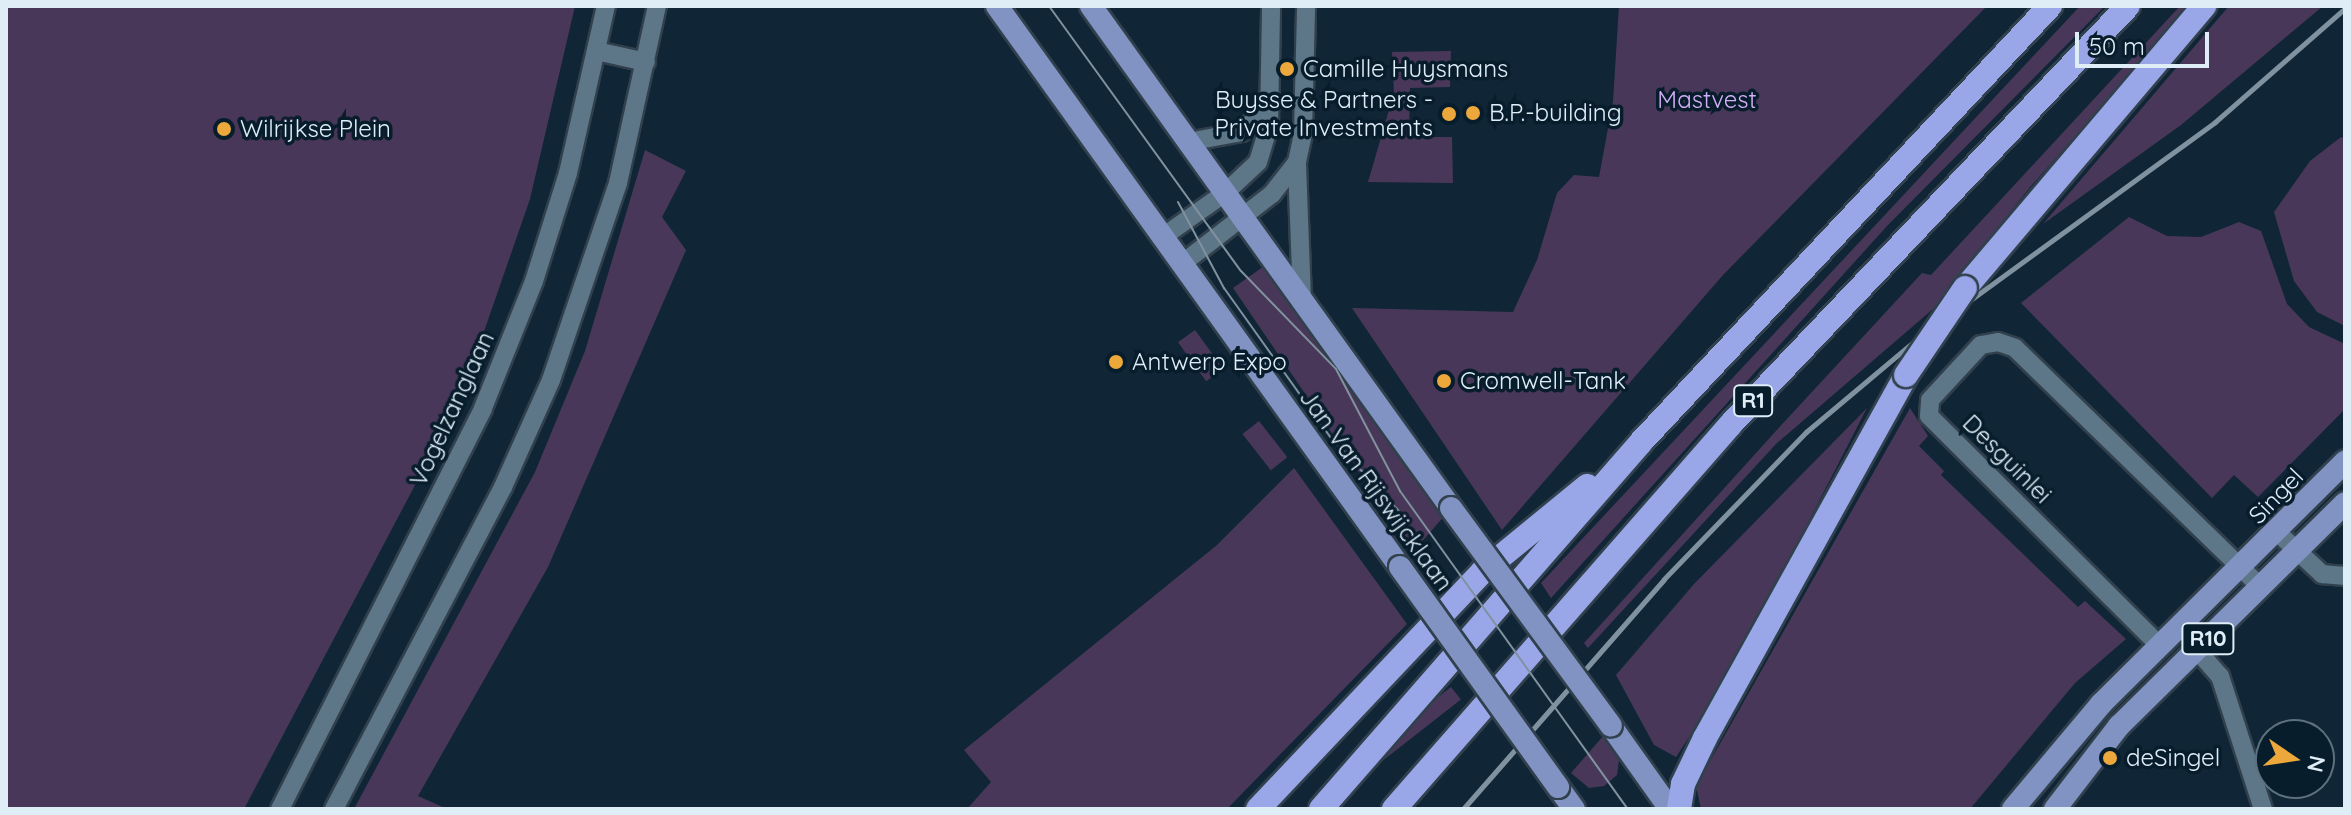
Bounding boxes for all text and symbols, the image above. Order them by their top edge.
scale bar [2079,16,2213,66]
text: 50 m [2089,31,2145,61]
place label: Camille Huysmans [1303,55,1508,83]
marker: Camille Huysmans [1278,60,1296,78]
place label: Buysse & Partners - Private Investments [1215,86,1433,142]
park label: Mastvest [1657,86,1757,114]
place label: B.P.-building [1489,99,1622,127]
marker: B.P.-building [1464,104,1482,122]
marker: Buysse & Partners - Private Investments [1440,105,1458,123]
place label: Wilrijkse Plein [240,115,391,143]
marker: Wilrijkse Plein [215,120,233,138]
street label: Vogelzanglaan [404,327,500,491]
place label: Antwerp Expo [1132,348,1287,376]
marker: Antwerp Expo [1107,353,1125,371]
place label: Cromwell-Tank [1460,367,1626,395]
marker: Cromwell-Tank [1435,372,1453,390]
road number: R1 [1733,383,1773,419]
street label: Jan Van Rijswijcklaan [1293,384,1459,596]
street label: Desguinlei [1957,409,2057,509]
street label: Singel [2243,462,2309,530]
road number: R10 [2180,621,2236,657]
north arrow [2255,719,2335,799]
place label: deSingel [2126,744,2220,772]
marker: deSingel [2101,749,2119,767]
text: N [2301,753,2332,775]

